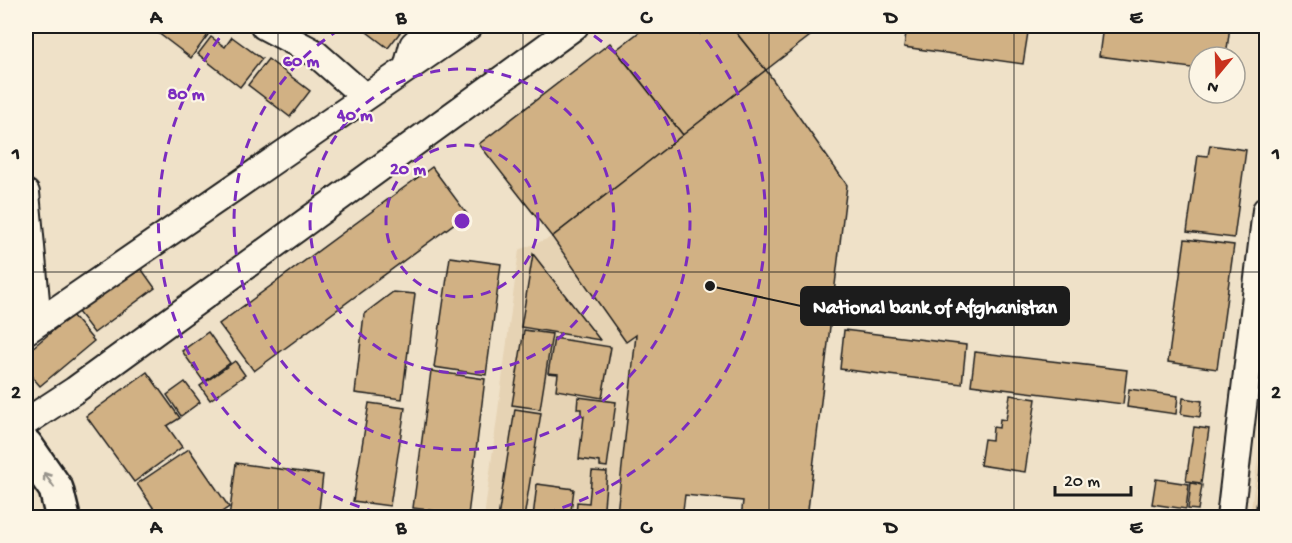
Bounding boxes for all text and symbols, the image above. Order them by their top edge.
text: A [149,8,164,31]
text: B [395,8,407,31]
text: C [640,8,654,31]
text: D [882,8,898,31]
text: E [1130,8,1144,31]
north arrow [1187,45,1247,105]
text: 60 m [283,52,319,73]
text: N [1205,75,1221,97]
text: 80 m [167,85,205,106]
text: 40 m [336,106,373,127]
text: 1 [11,144,20,167]
text: 1 [1271,144,1280,167]
text: 20 m [390,160,426,181]
centre of rings [452,211,472,231]
callout: National bank of Afghanistan [801,287,1069,325]
text: National bank of Afghanistan [813,298,1057,321]
text: 2 [11,383,21,406]
text: 2 [1271,383,1281,406]
scale bar [1055,459,1132,497]
one-way arrow [43,472,55,488]
text: 20 m [1064,472,1100,493]
text: A [149,518,164,541]
text: B [395,518,407,541]
text: C [640,518,654,541]
text: D [882,518,898,541]
text: E [1130,518,1144,541]

